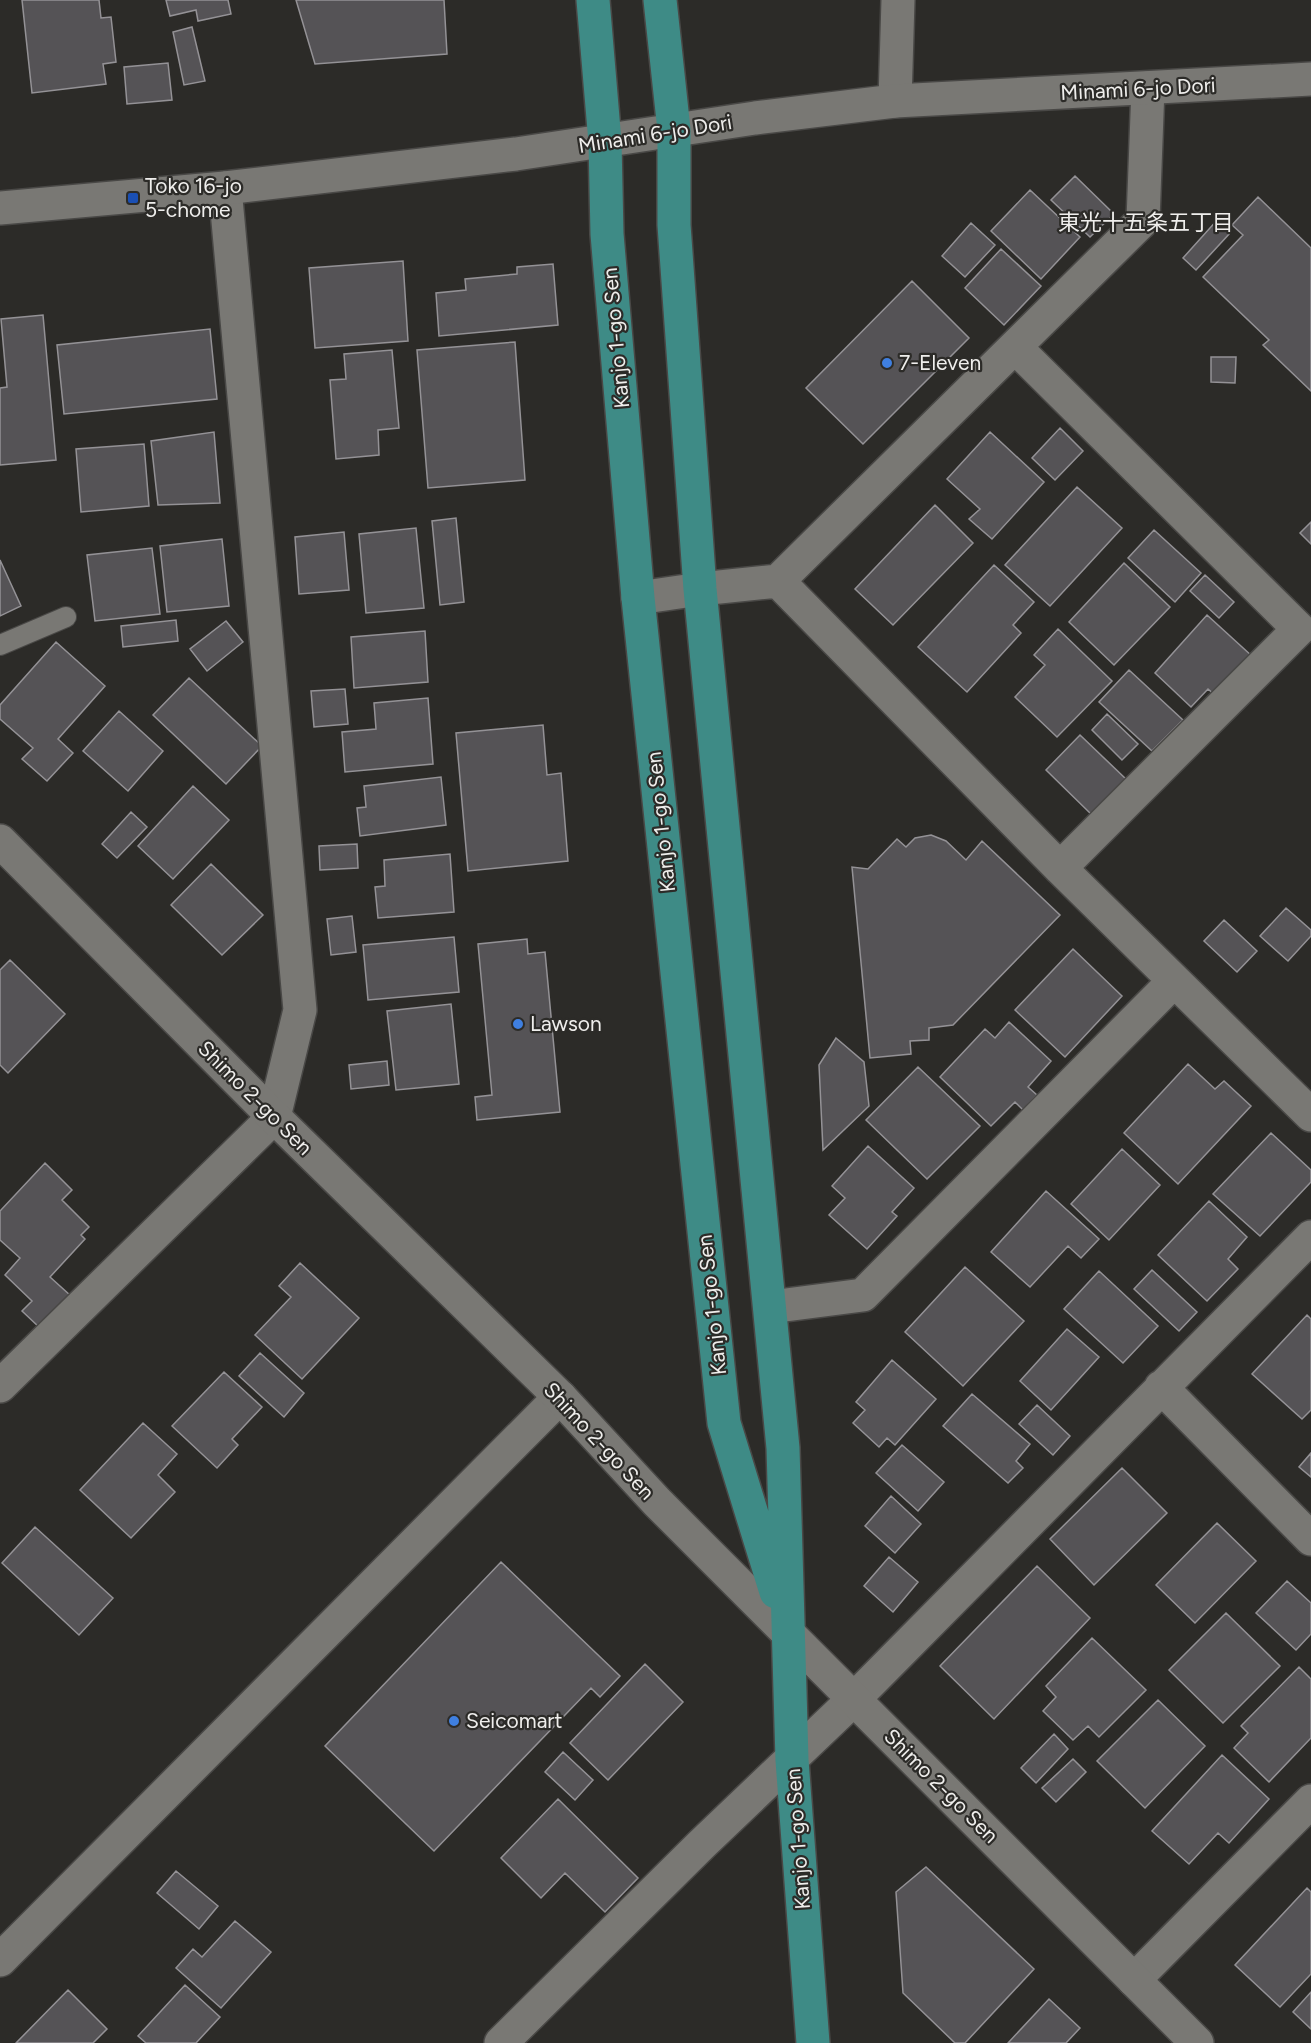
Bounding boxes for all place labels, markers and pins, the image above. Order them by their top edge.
place label: Toko 16-jo 5-chome [145,173,242,222]
marker: Toko 16-jo 5-chome [126,191,140,205]
place label: 7-Eleven [899,350,981,375]
marker: 7-Eleven [880,356,894,370]
place label: Lawson [530,1011,602,1036]
marker: Lawson [511,1017,525,1031]
place label: Seicomart [466,1708,562,1733]
marker: Seicomart [447,1714,461,1728]

